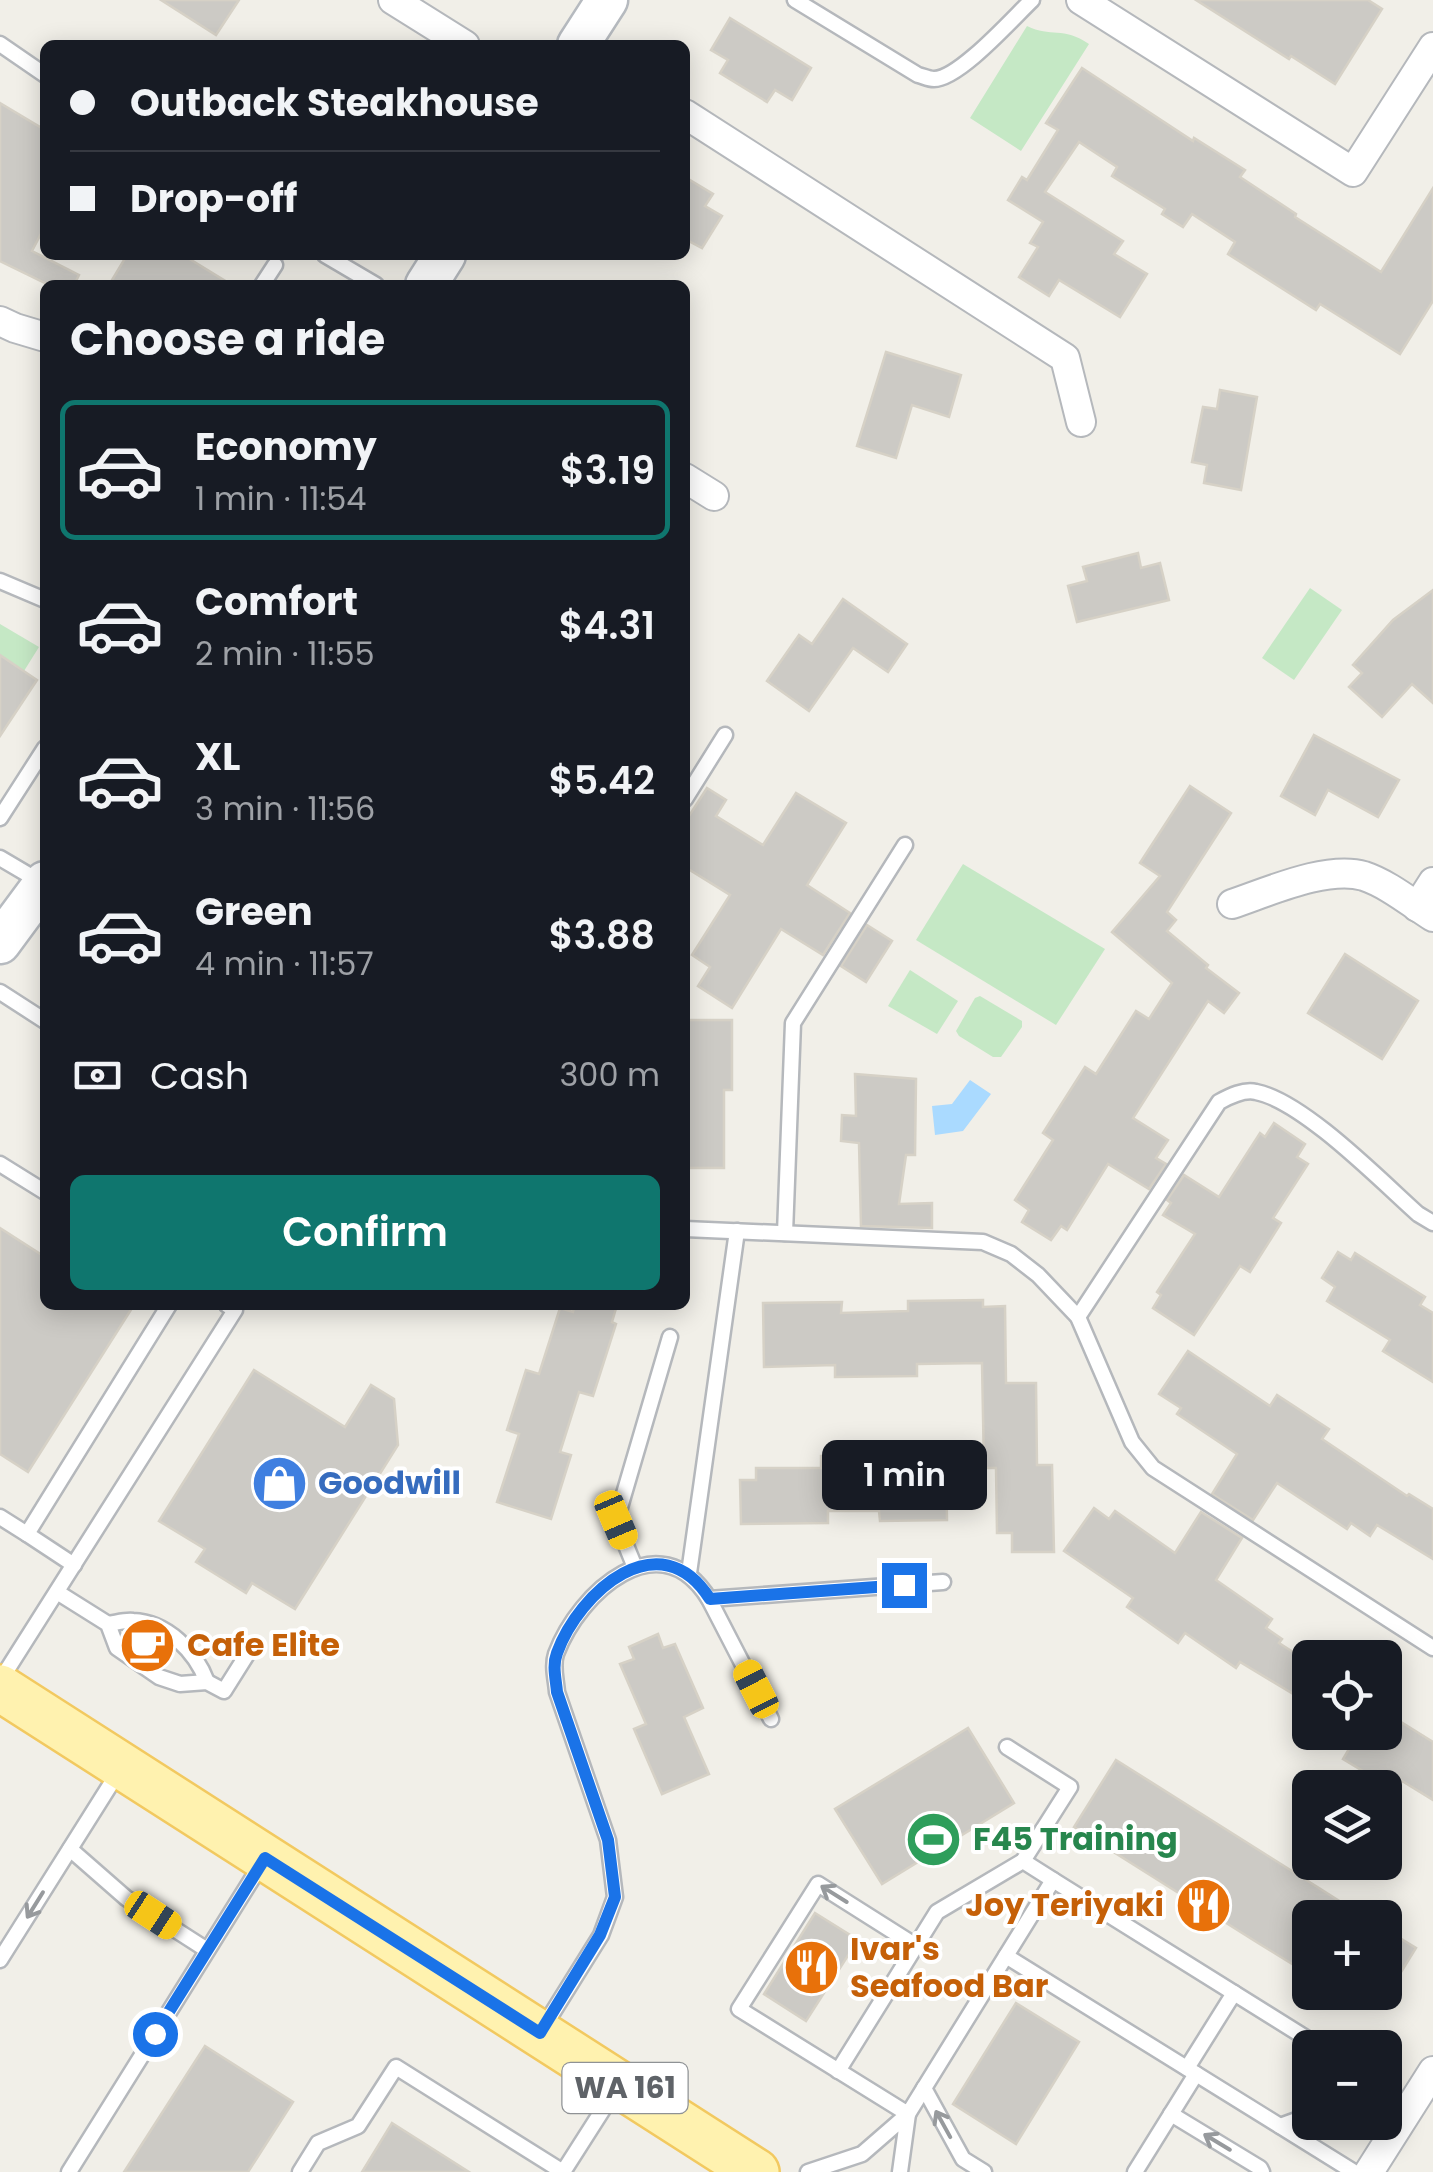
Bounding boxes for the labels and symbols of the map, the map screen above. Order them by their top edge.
callout: 1 min [822,1440,986,1510]
shop icon: Goodwill [249,1453,309,1513]
place label: Goodwill [318,1460,461,1505]
car [590,1487,642,1553]
route end [882,1563,927,1608]
cafe icon: Cafe Elite [118,1615,178,1675]
place label: Cafe Elite [187,1622,340,1667]
car [729,1655,783,1723]
sports icon: F45 Training [904,1809,964,1869]
place label: F45 Training [973,1816,1178,1861]
restaurant icon: Joy Teriyaki [1173,1875,1233,1935]
place label: Joy Teriyaki [965,1882,1164,1927]
one-way arrow [820,1884,849,1905]
car [120,1886,186,1944]
one-way arrow [25,1890,45,1919]
place label: Ivar's Seafood Bar [850,1926,1049,2008]
restaurant icon: Ivar's Seafood Bar [781,1937,841,1997]
route start [133,2012,178,2057]
road number: WA 161 [562,2063,688,2113]
one-way arrow [933,2109,953,2139]
one-way arrow [1203,2132,1232,2152]

